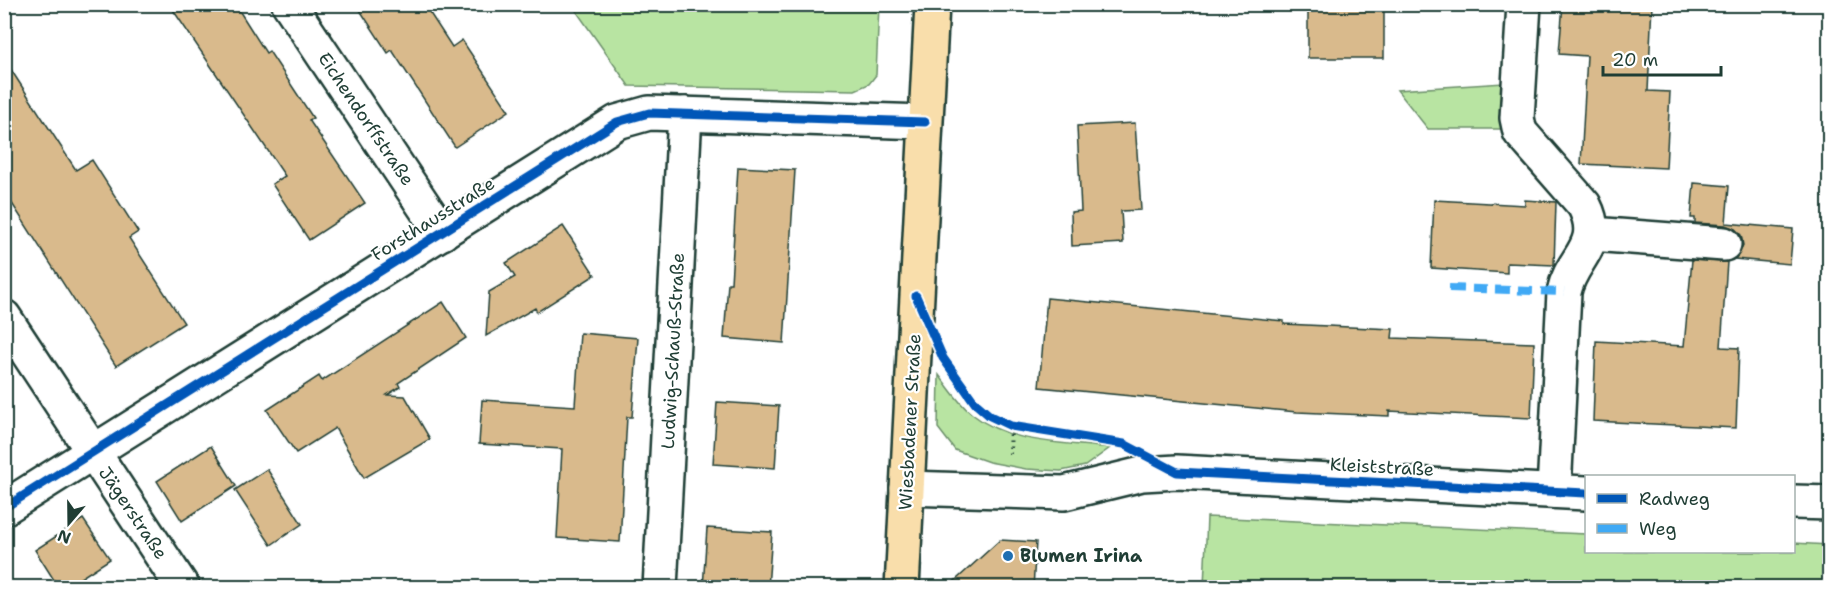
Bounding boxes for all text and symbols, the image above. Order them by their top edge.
scale bar [1603,39,1722,77]
street label: Eichendorffstraße [312,48,420,190]
text: 20 m [1612,48,1658,72]
street label: Forsthausstraße [367,171,499,267]
street label: Ludwig-Schauß-Straße [656,252,690,450]
street label: Wiesbadener Straße [893,333,927,511]
street label: Kleiststraße [1329,452,1435,482]
street label: Jägerstraße [93,462,173,564]
legend [1585,475,1795,553]
text: Radweg [1639,487,1710,511]
north arrow [39,493,99,553]
text: Weg [1639,517,1677,541]
text: N [54,525,74,549]
place label: Blumen Irina [1020,544,1143,568]
marker: Blumen Irina [1001,549,1015,563]

